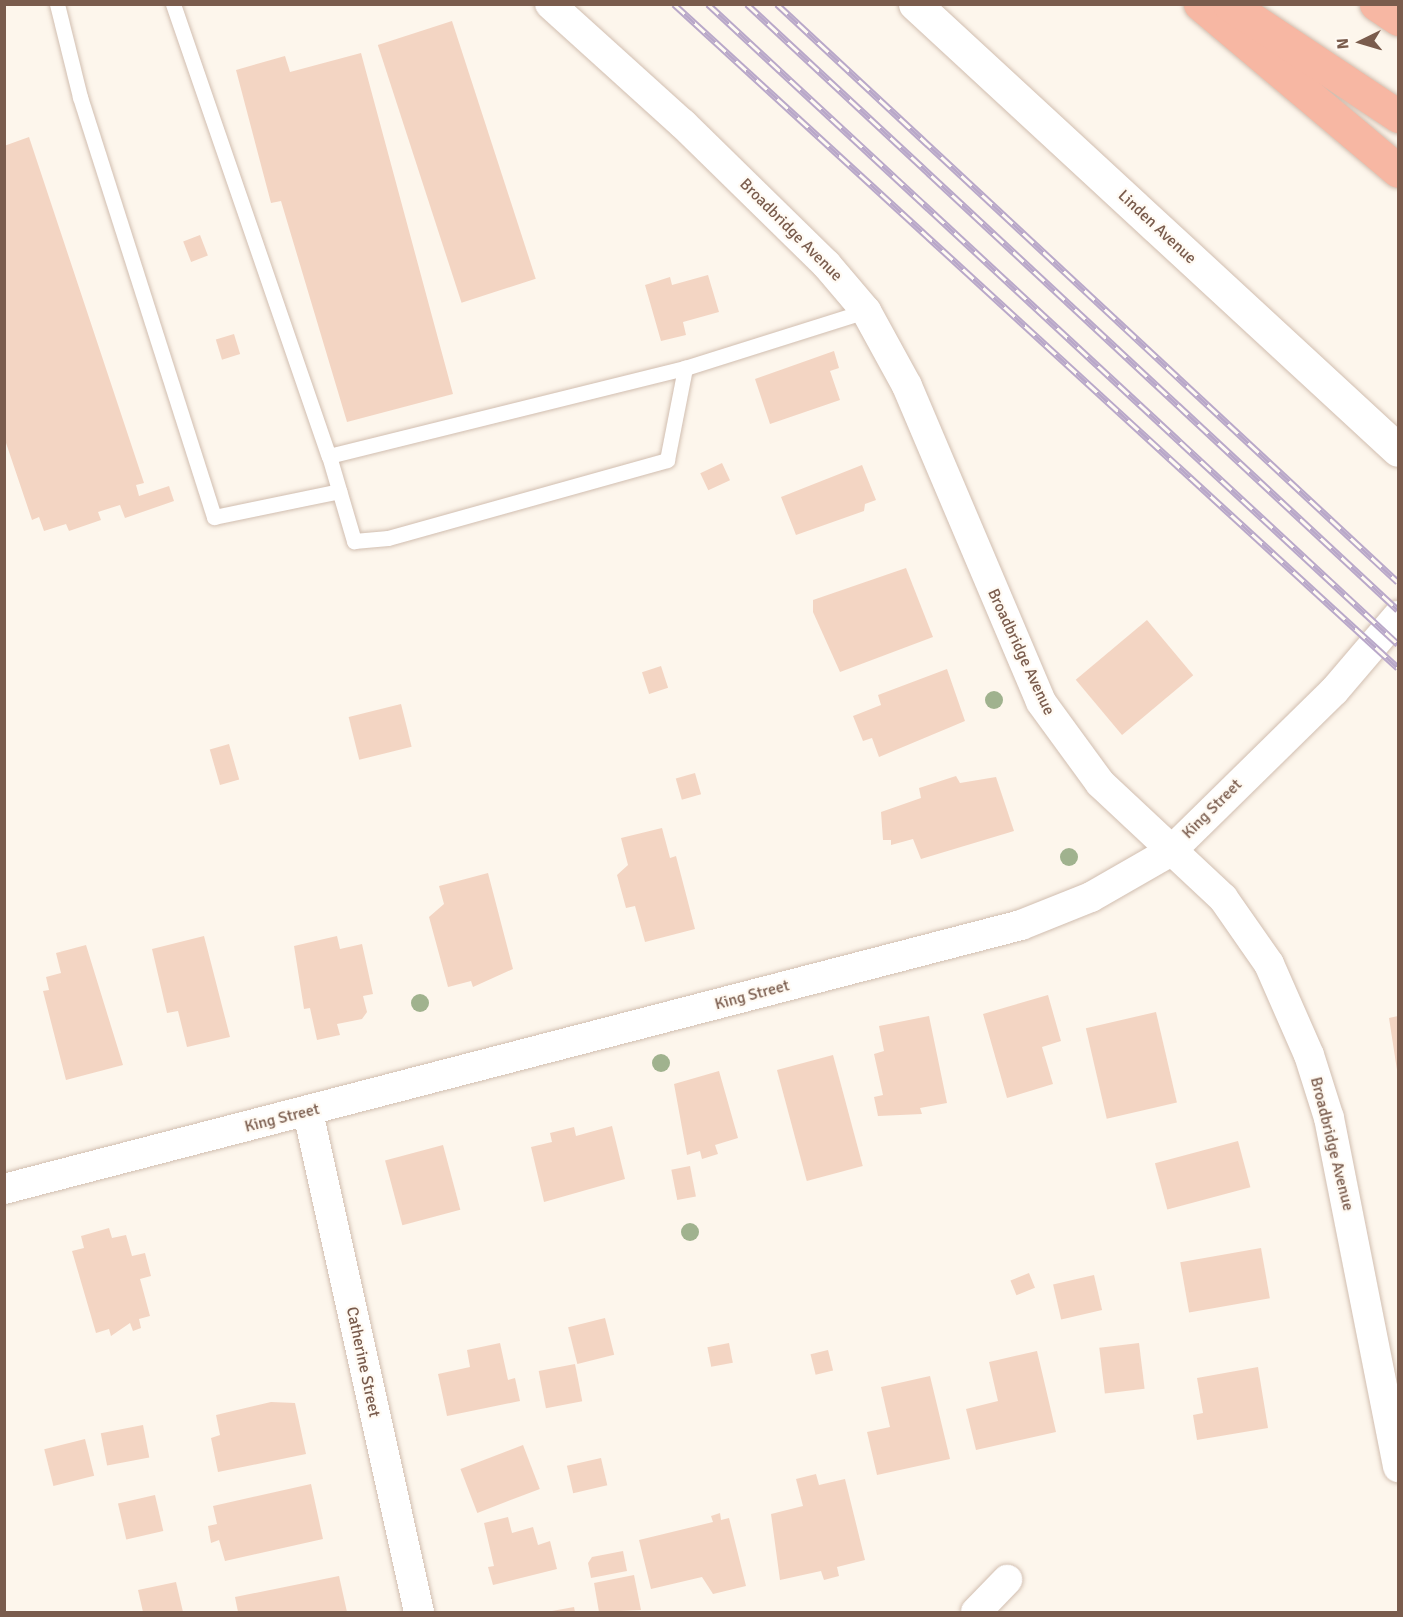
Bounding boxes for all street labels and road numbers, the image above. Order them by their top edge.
street label: Broadbridge Avenue [736,175,846,285]
street label: Linden Avenue [1114,186,1200,268]
street label: Broadbridge Avenue [983,586,1059,718]
street label: King Street [1178,775,1246,843]
street label: King Street [713,976,791,1014]
street label: Broadbridge Avenue [1306,1075,1358,1213]
street label: King Street [243,1099,321,1137]
street label: Catherine Street [342,1305,384,1419]

